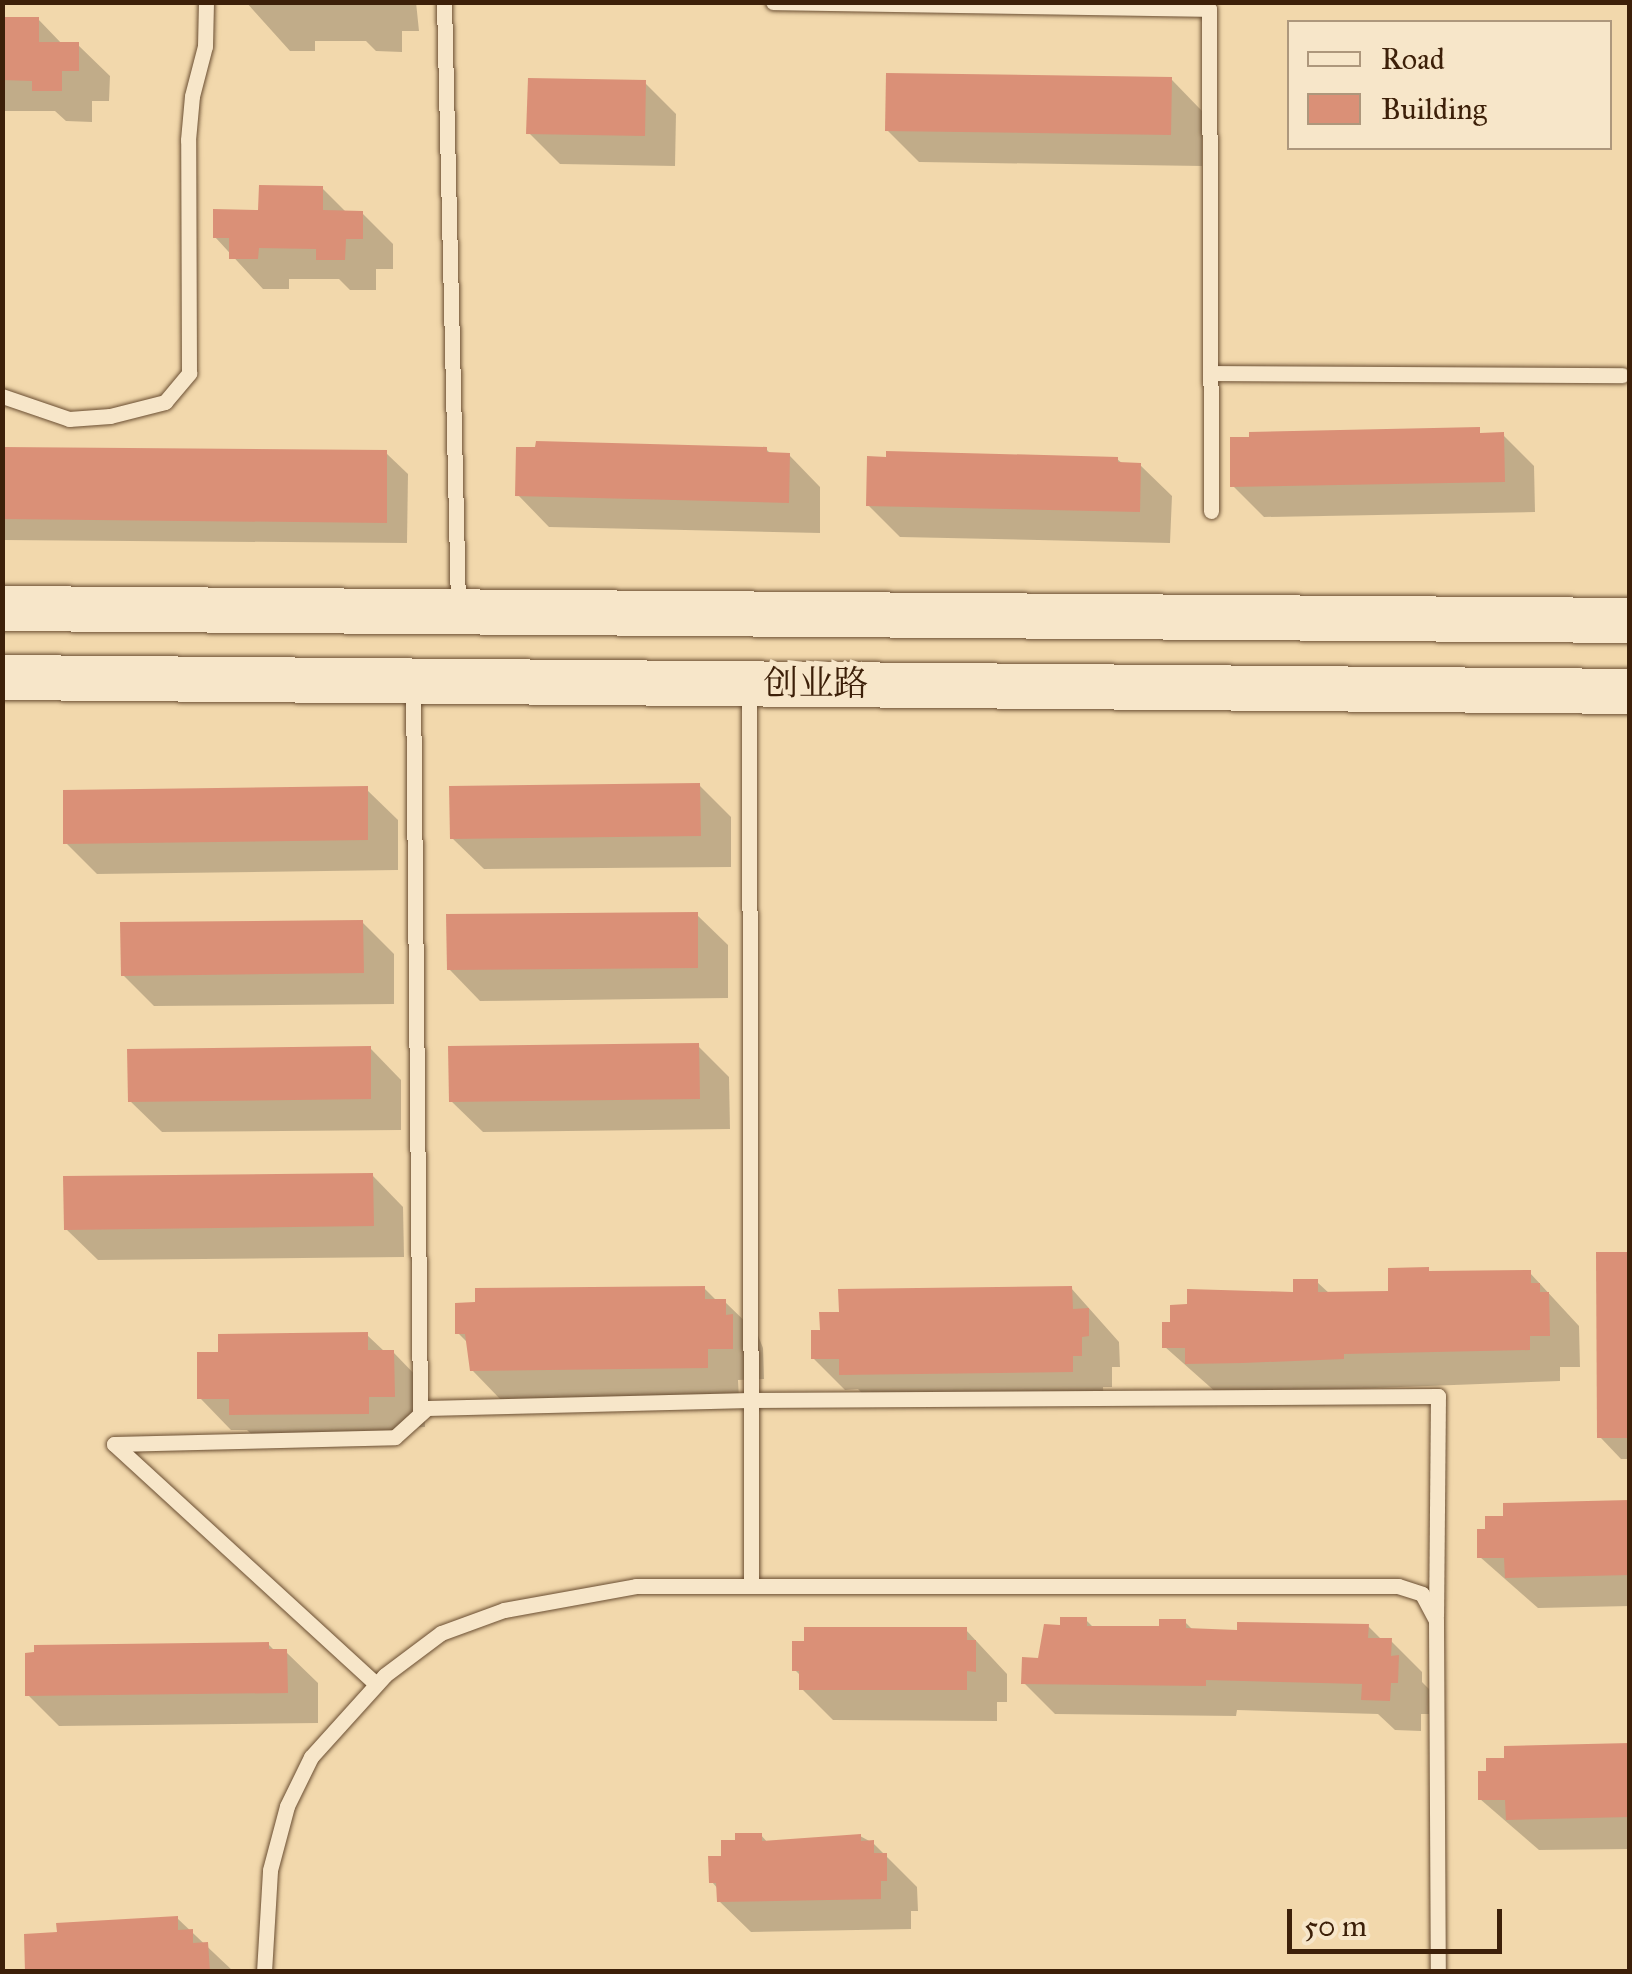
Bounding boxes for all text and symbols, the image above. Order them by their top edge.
legend [1287,20,1612,150]
text: Road [1381,41,1445,77]
text: Building [1381,91,1487,127]
street label: 创业路 [764,663,868,705]
scale bar [1292,1889,1507,1951]
text: 50 m [1304,1908,1367,1944]

